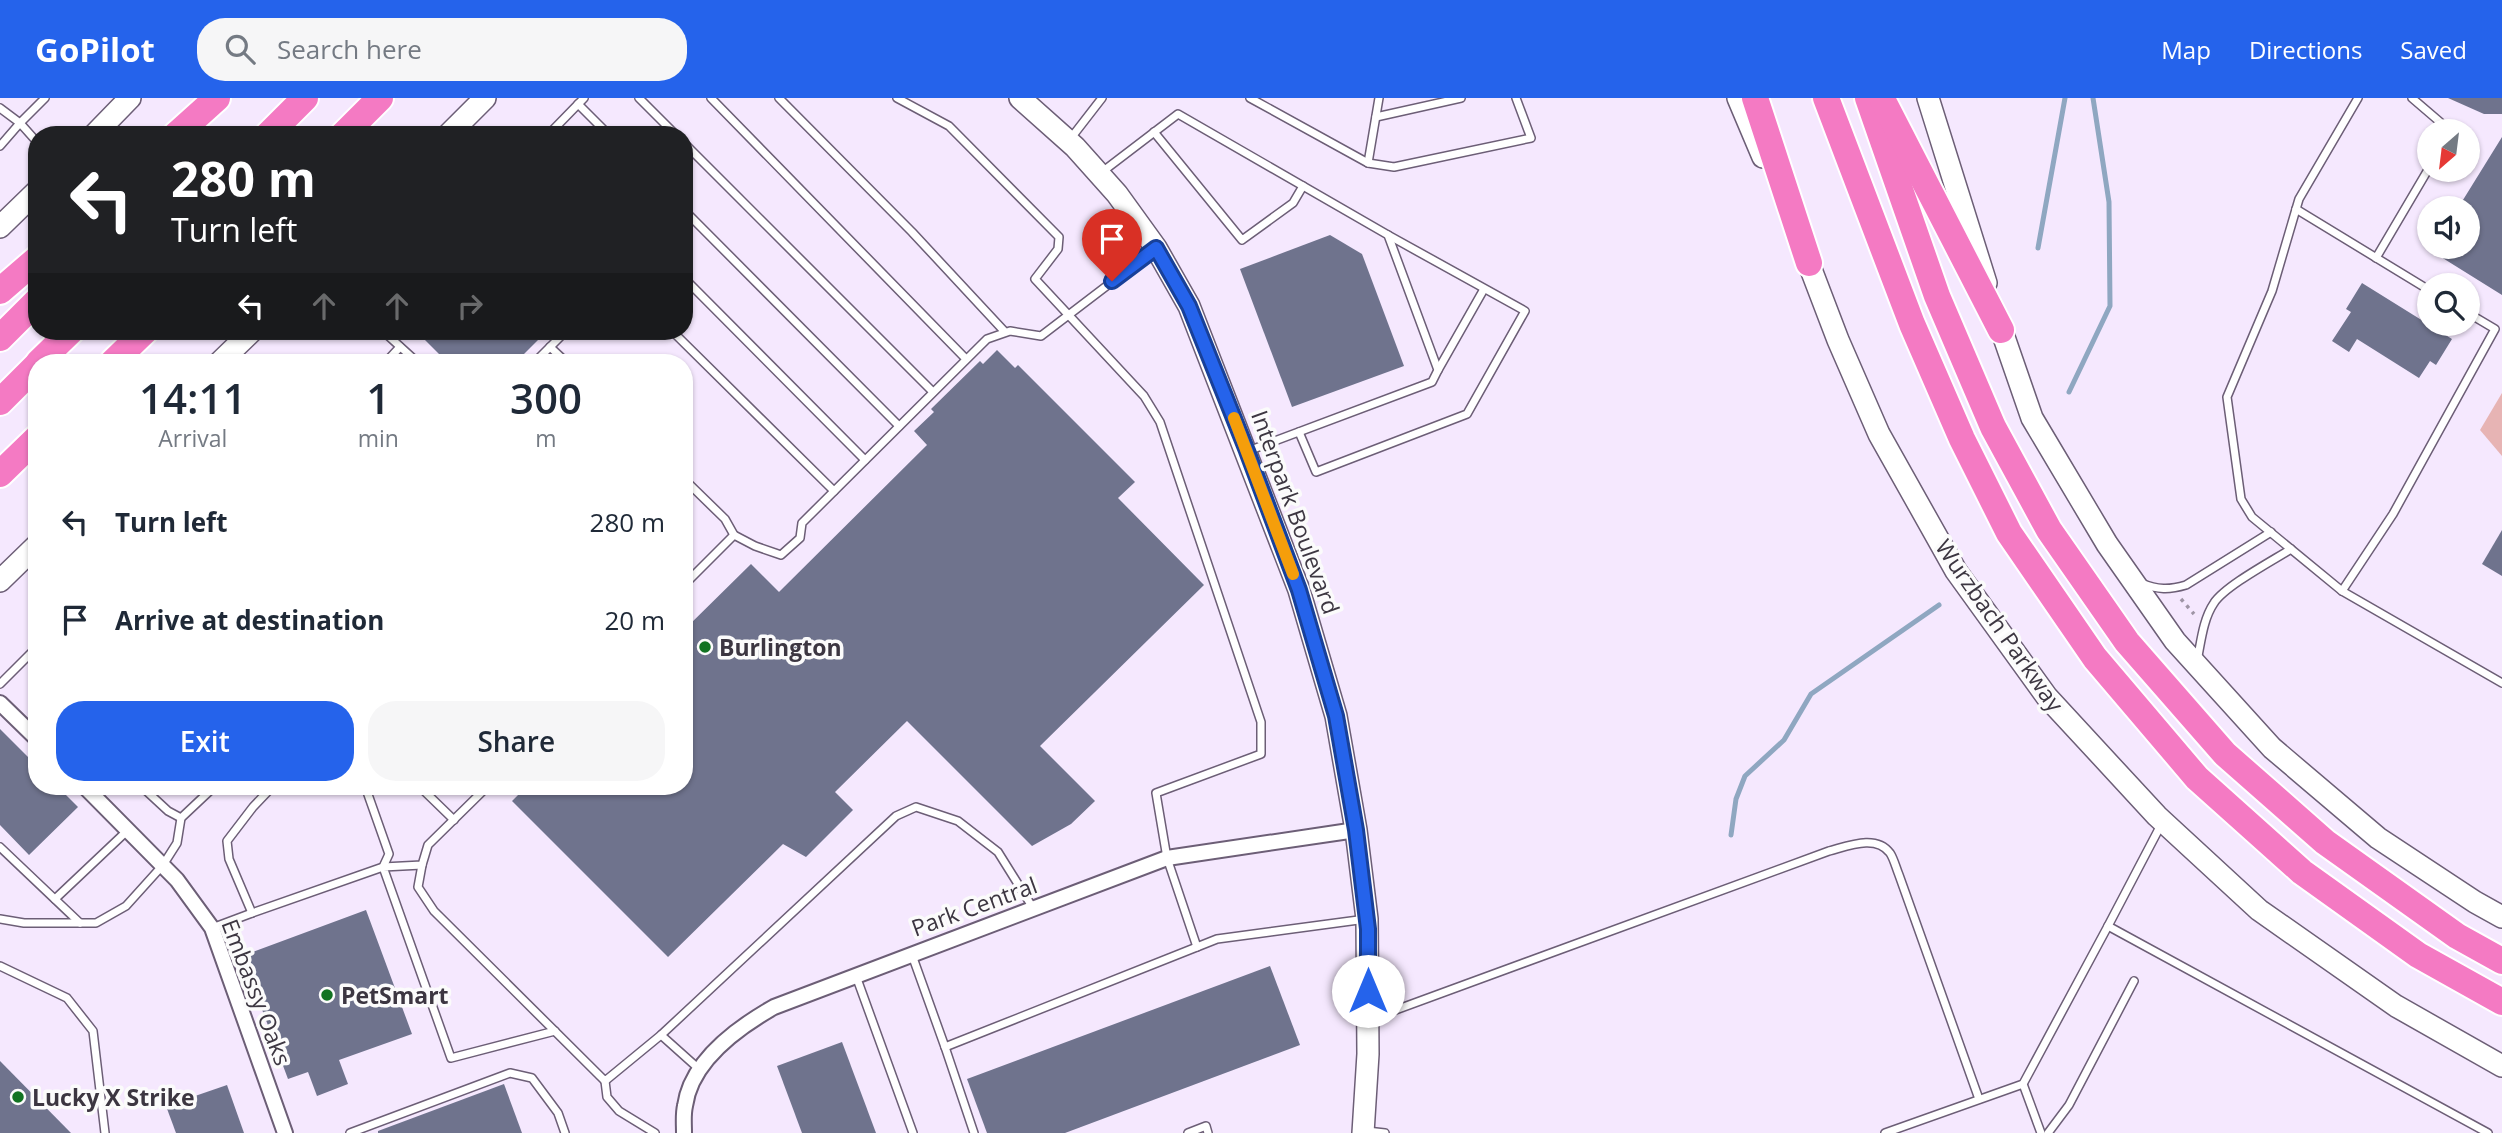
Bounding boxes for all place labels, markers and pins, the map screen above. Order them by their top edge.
pin [1082,209,1142,281]
place label: Burlington [719,631,842,663]
marker: Burlington [697,639,713,655]
place label: PetSmart [341,979,449,1011]
marker: PetSmart [319,987,335,1003]
place label: Lucky X Strike [32,1081,195,1113]
marker: Lucky X Strike [10,1089,26,1105]

